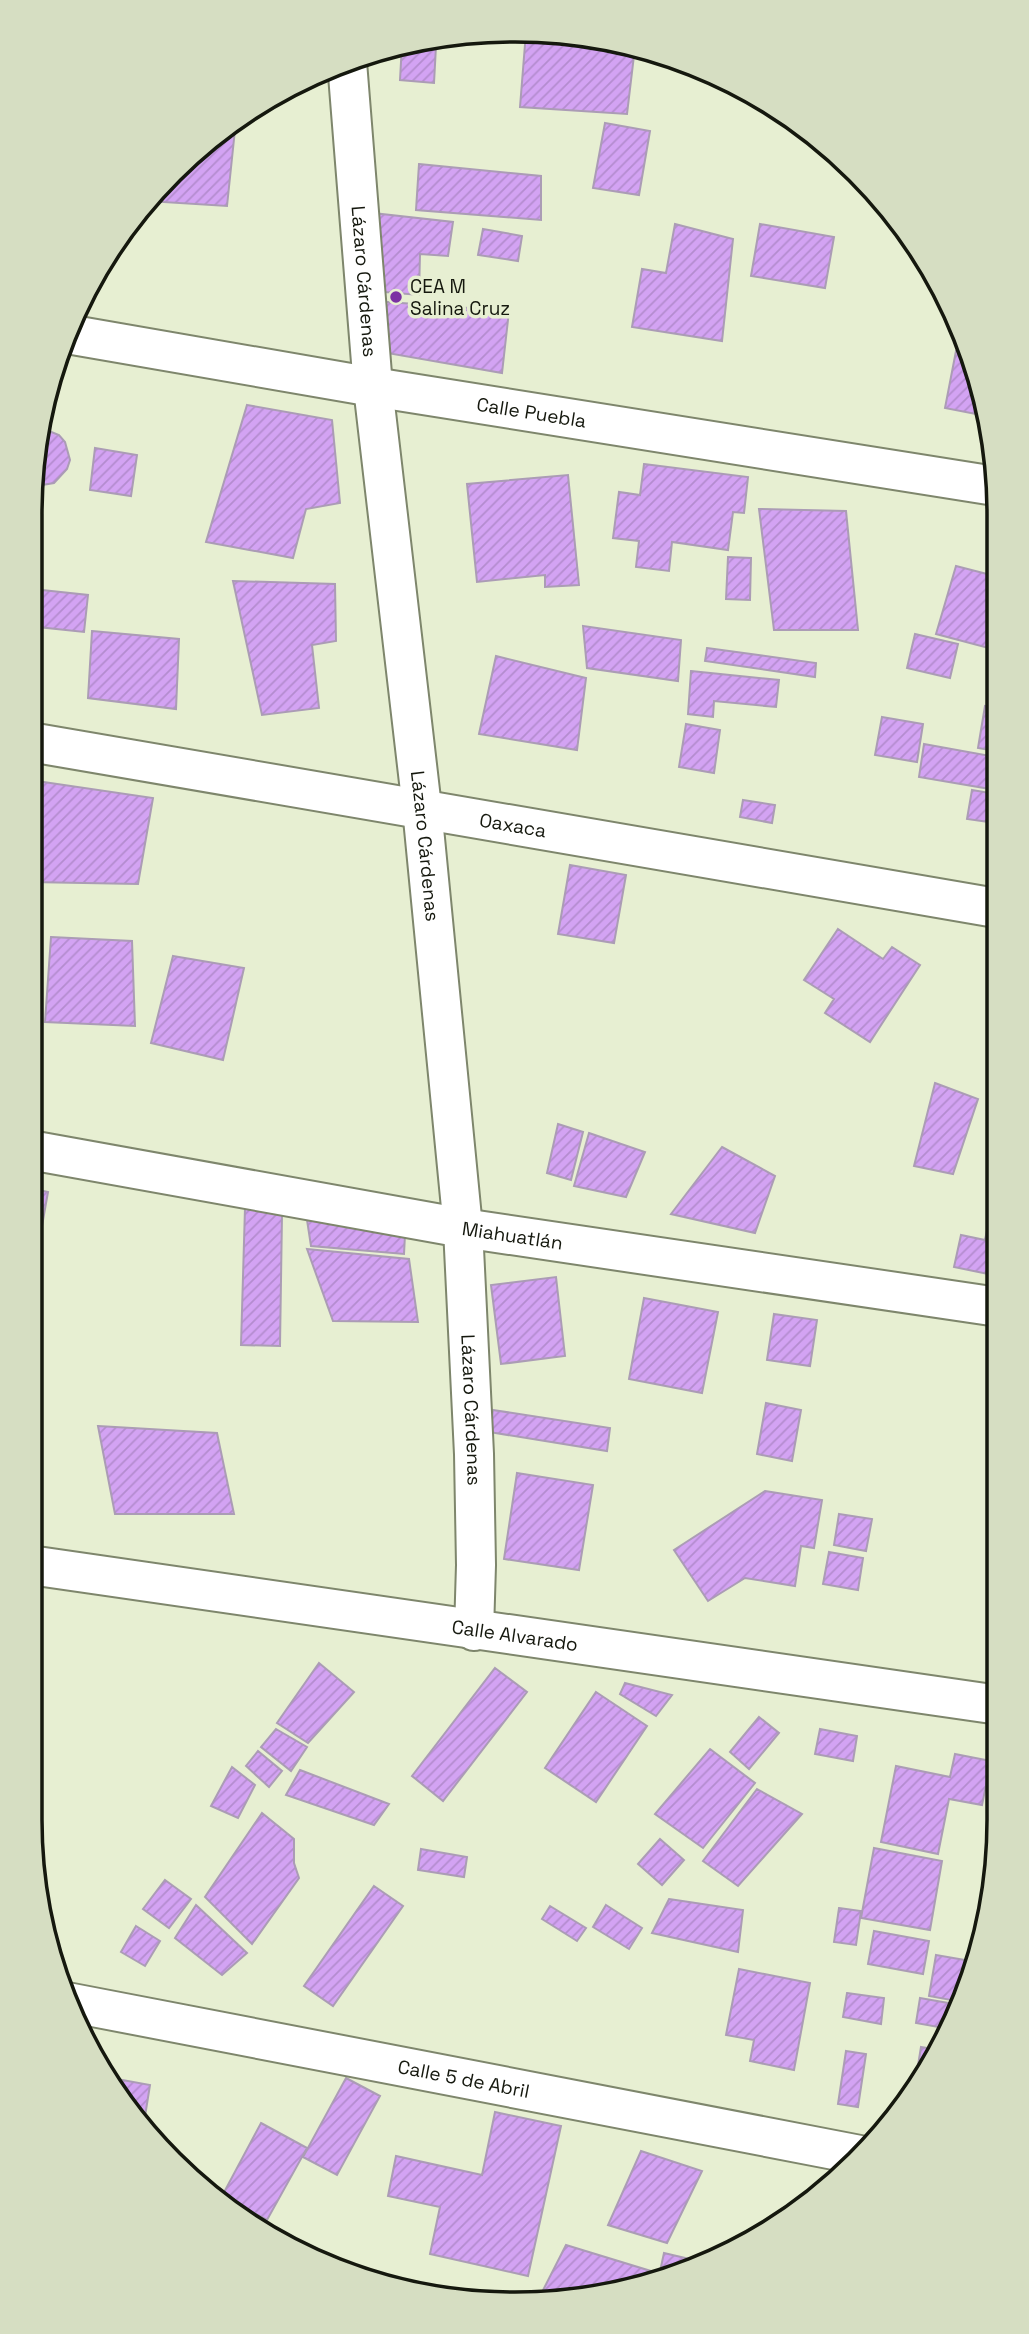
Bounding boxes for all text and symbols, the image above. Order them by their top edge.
street label: Lázaro Cárdenas [346,205,383,358]
place label: CEA M Salina Cruz [410,274,510,321]
marker: CEA M Salina Cruz [388,289,404,305]
street label: Calle Puebla [475,392,588,434]
street label: Lázaro Cárdenas [405,769,445,923]
street label: Oaxaca [477,807,548,844]
street label: Miahuatlán [460,1216,564,1256]
street label: Lázaro Cárdenas [455,1334,487,1486]
street label: Calle Alvarado [450,1614,580,1657]
street label: Calle 5 de Abril [396,2054,532,2104]

